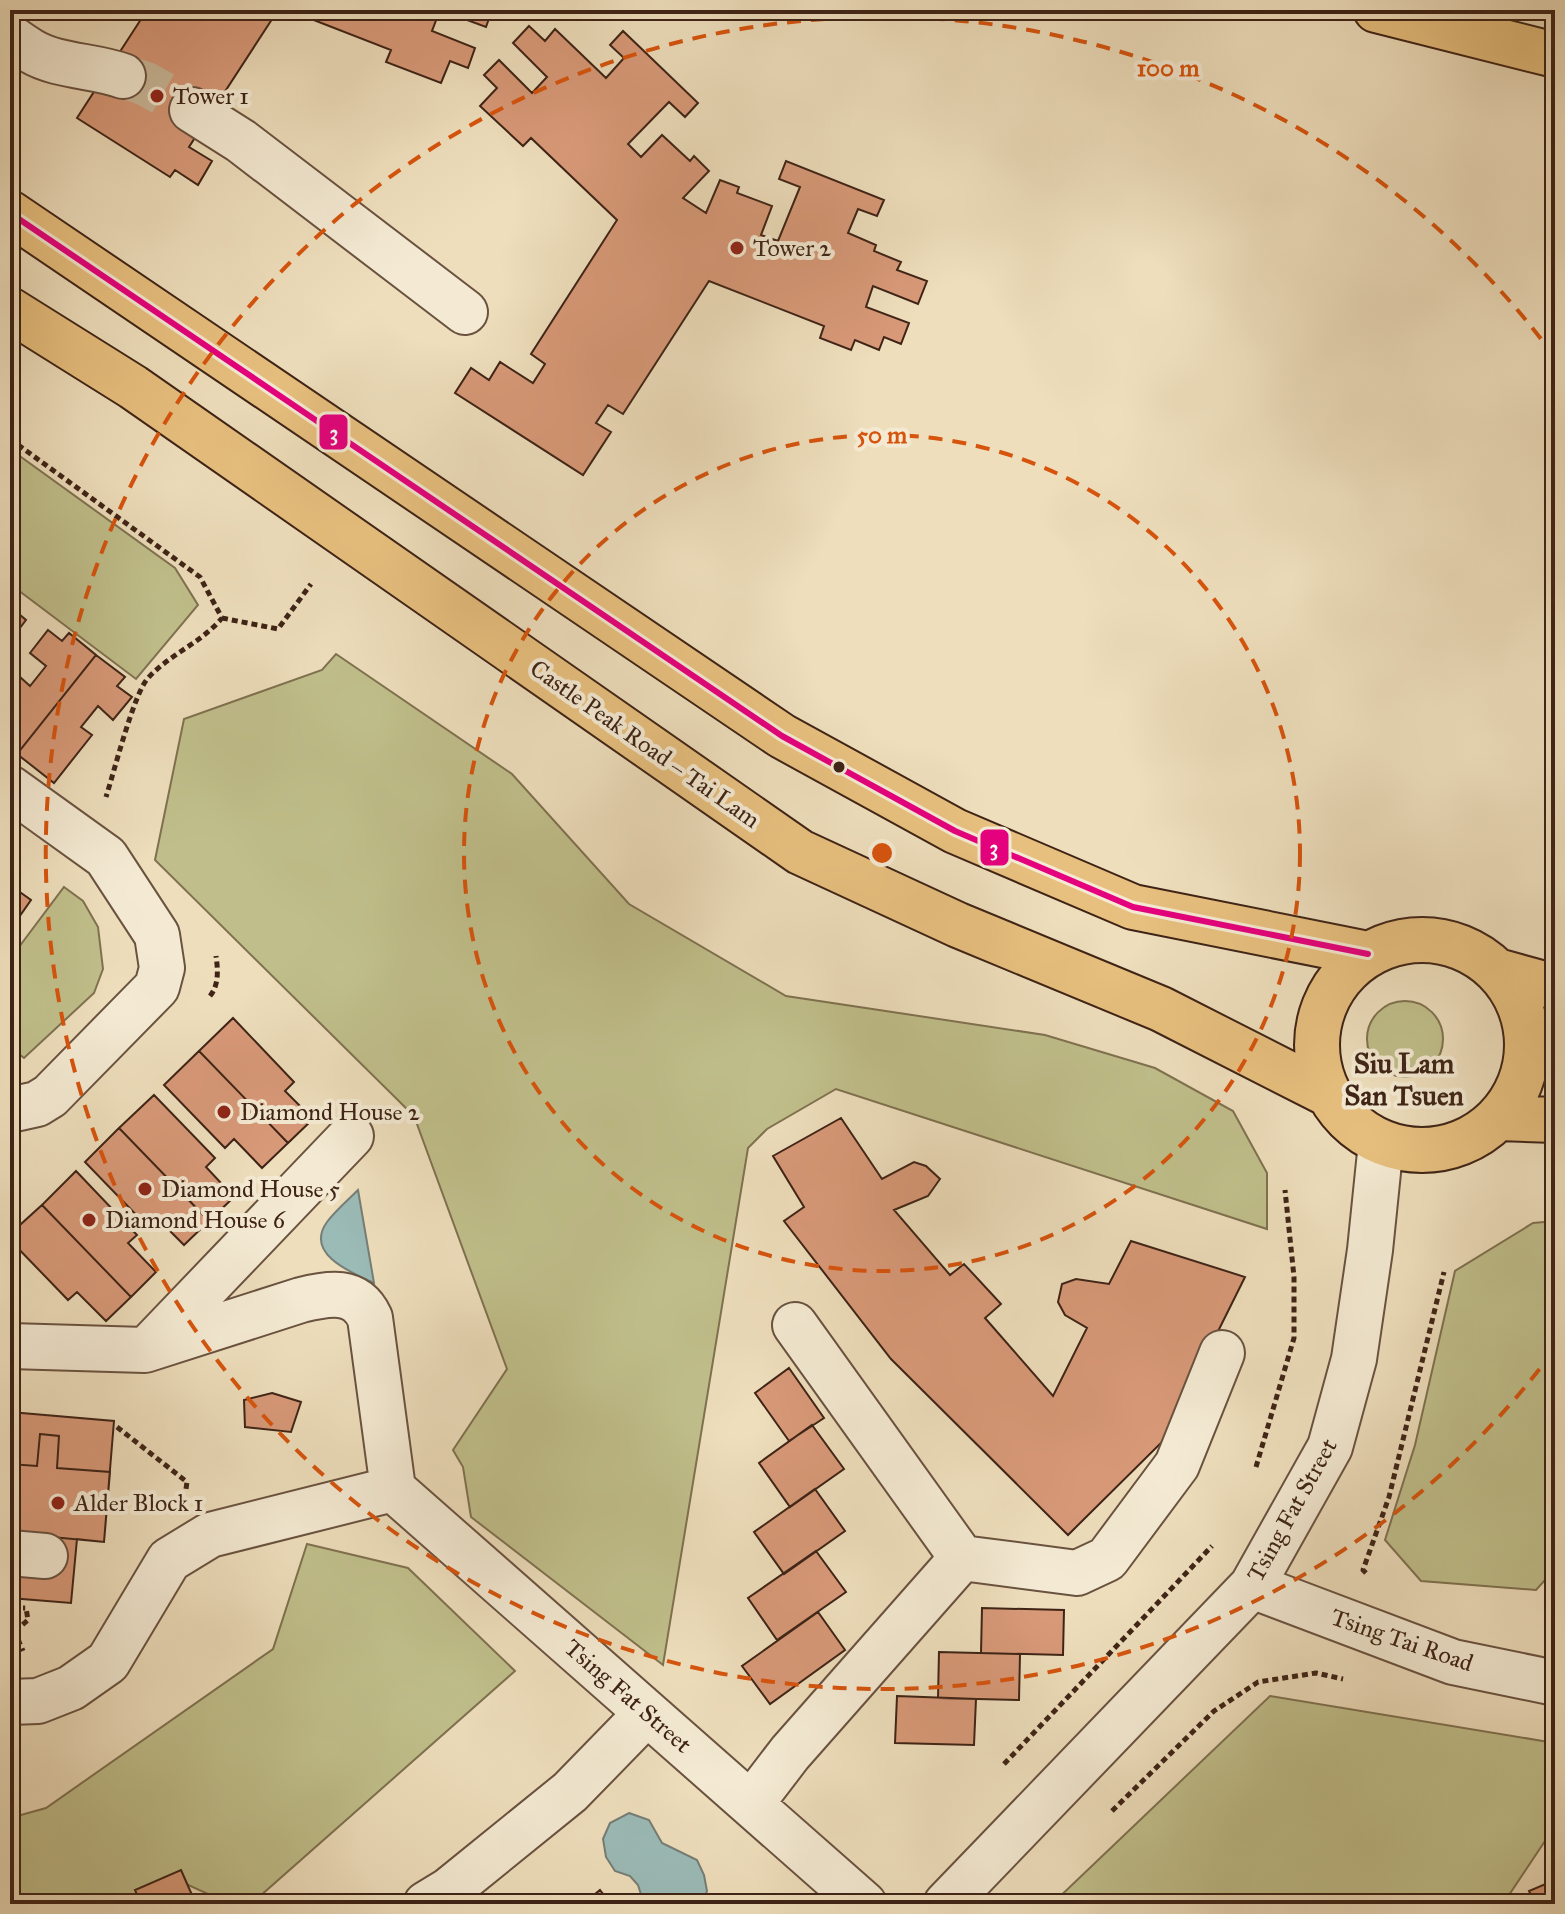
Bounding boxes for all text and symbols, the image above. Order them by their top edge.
text: 100 m [1137,53,1200,83]
place label: Tower 1 [173,81,249,111]
marker: Tower 1 [148,87,166,105]
place label: Tower 2 [753,233,831,263]
marker: Tower 2 [728,239,746,257]
line badge: 3 [318,413,349,451]
text: 3 [330,419,338,446]
text: 50 m [857,420,908,450]
street label: Castle Peak Road – Tai Lam [524,653,766,835]
unlabelled marker [831,759,847,775]
line badge: 3 [979,828,1010,867]
text: 3 [990,834,998,861]
centre of rings [868,839,896,867]
district label: Siu Lam San Tsuen [1344,1046,1464,1113]
place label: Diamond House 2 [240,1097,420,1127]
marker: Diamond House 2 [215,1103,233,1121]
place label: Diamond House 5 [161,1174,340,1204]
marker: Diamond House 5 [136,1180,154,1198]
place label: Diamond House 6 [105,1205,286,1235]
marker: Diamond House 6 [80,1211,98,1229]
street label: Tsing Fat Street [1240,1433,1344,1587]
place label: Alder Block 1 [73,1488,203,1518]
marker: Alder Block 1 [49,1494,67,1512]
street label: Tsing Tai Road [1327,1602,1477,1678]
street label: Tsing Fat Street [558,1633,698,1760]

